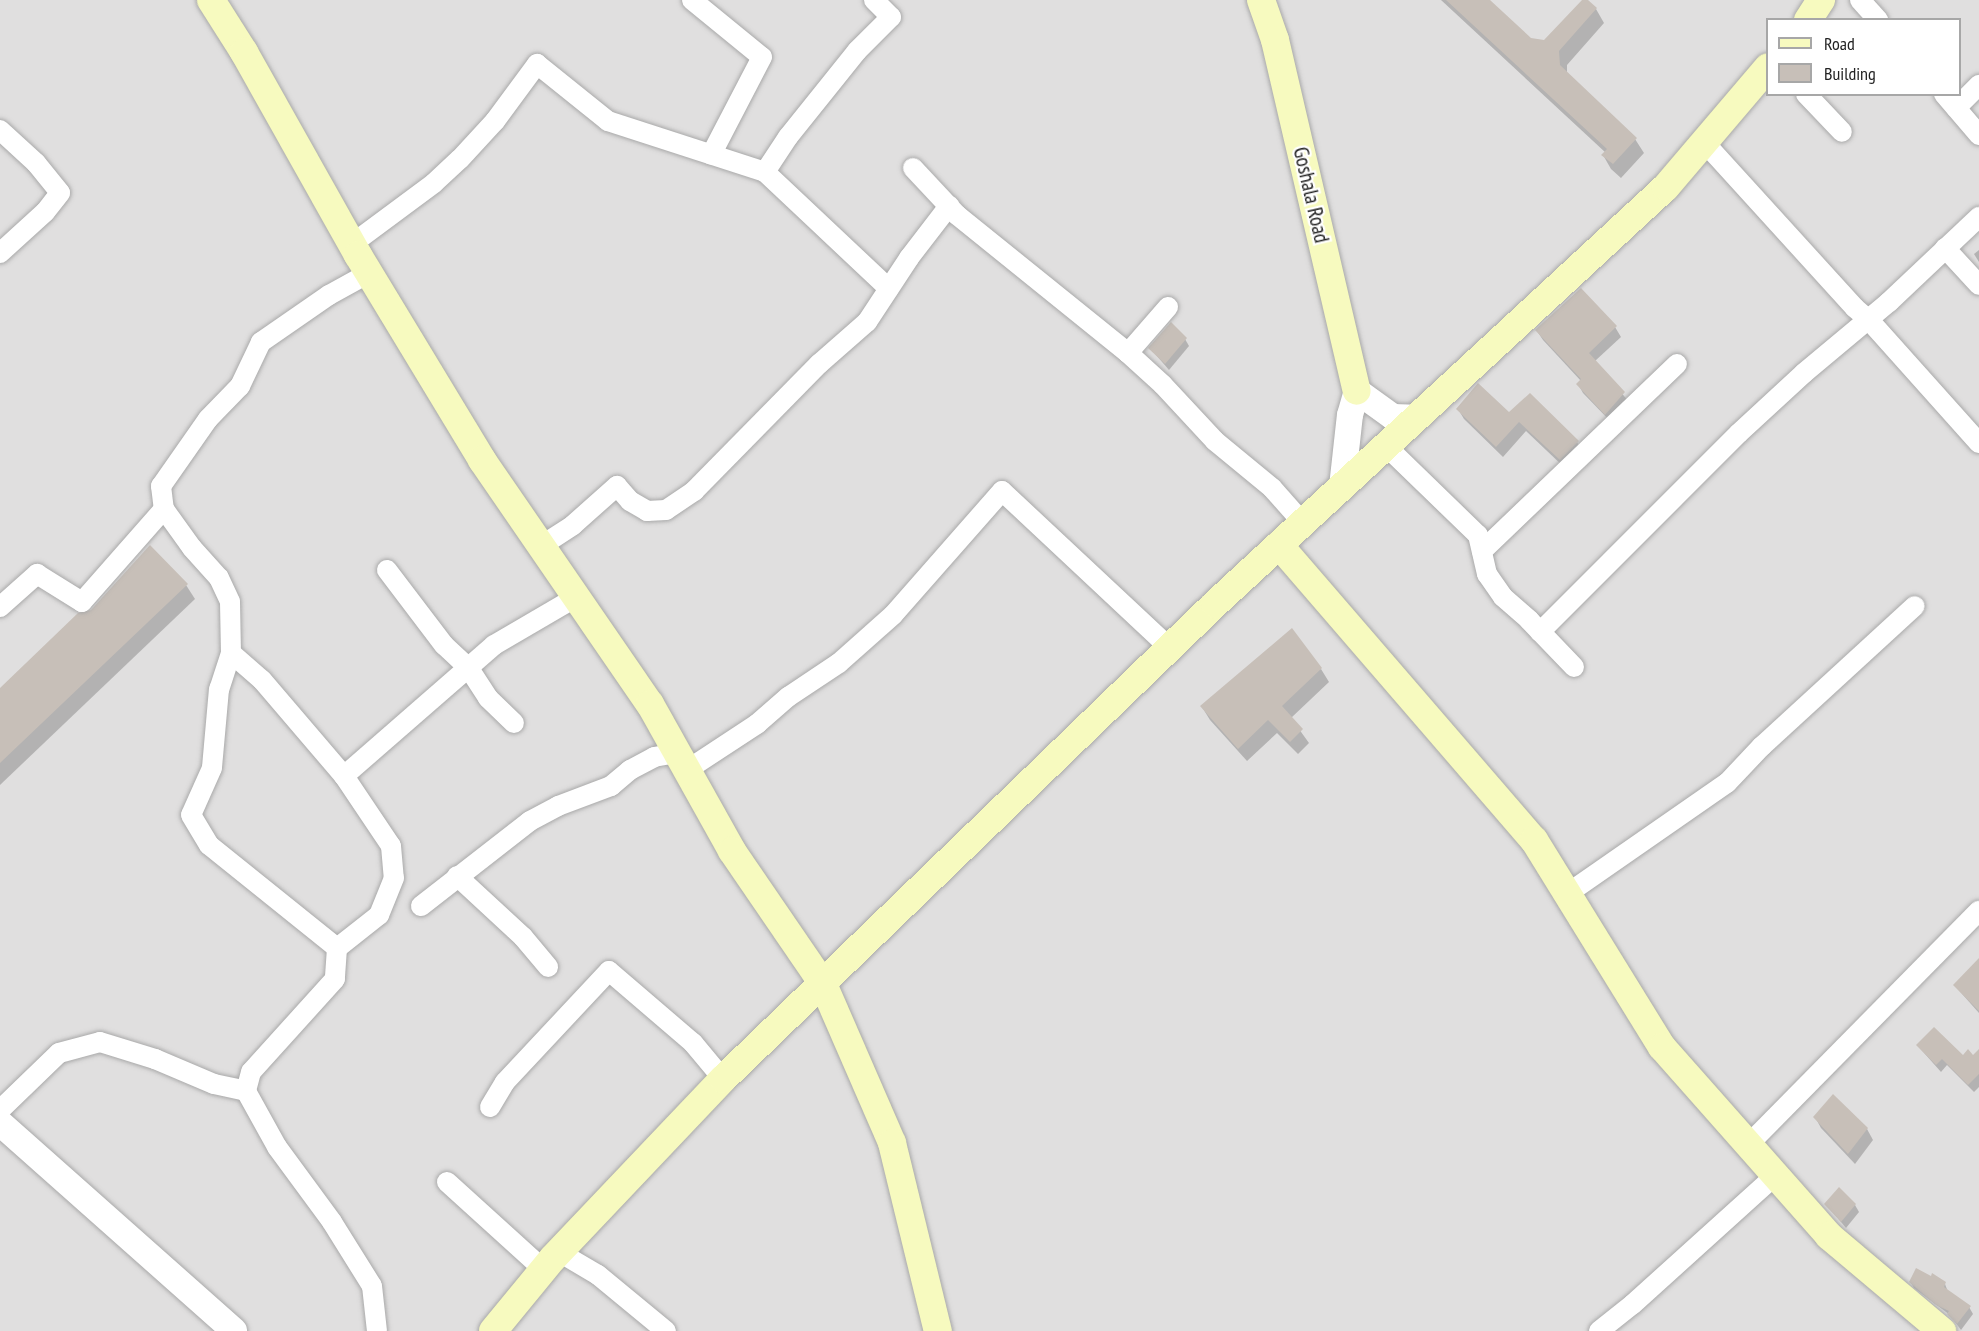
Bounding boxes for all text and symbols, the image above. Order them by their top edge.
legend [1766,18,1961,96]
text: Road [1824,32,1855,55]
text: Building [1824,62,1876,85]
street label: Goshala Road [1288,145,1334,245]

